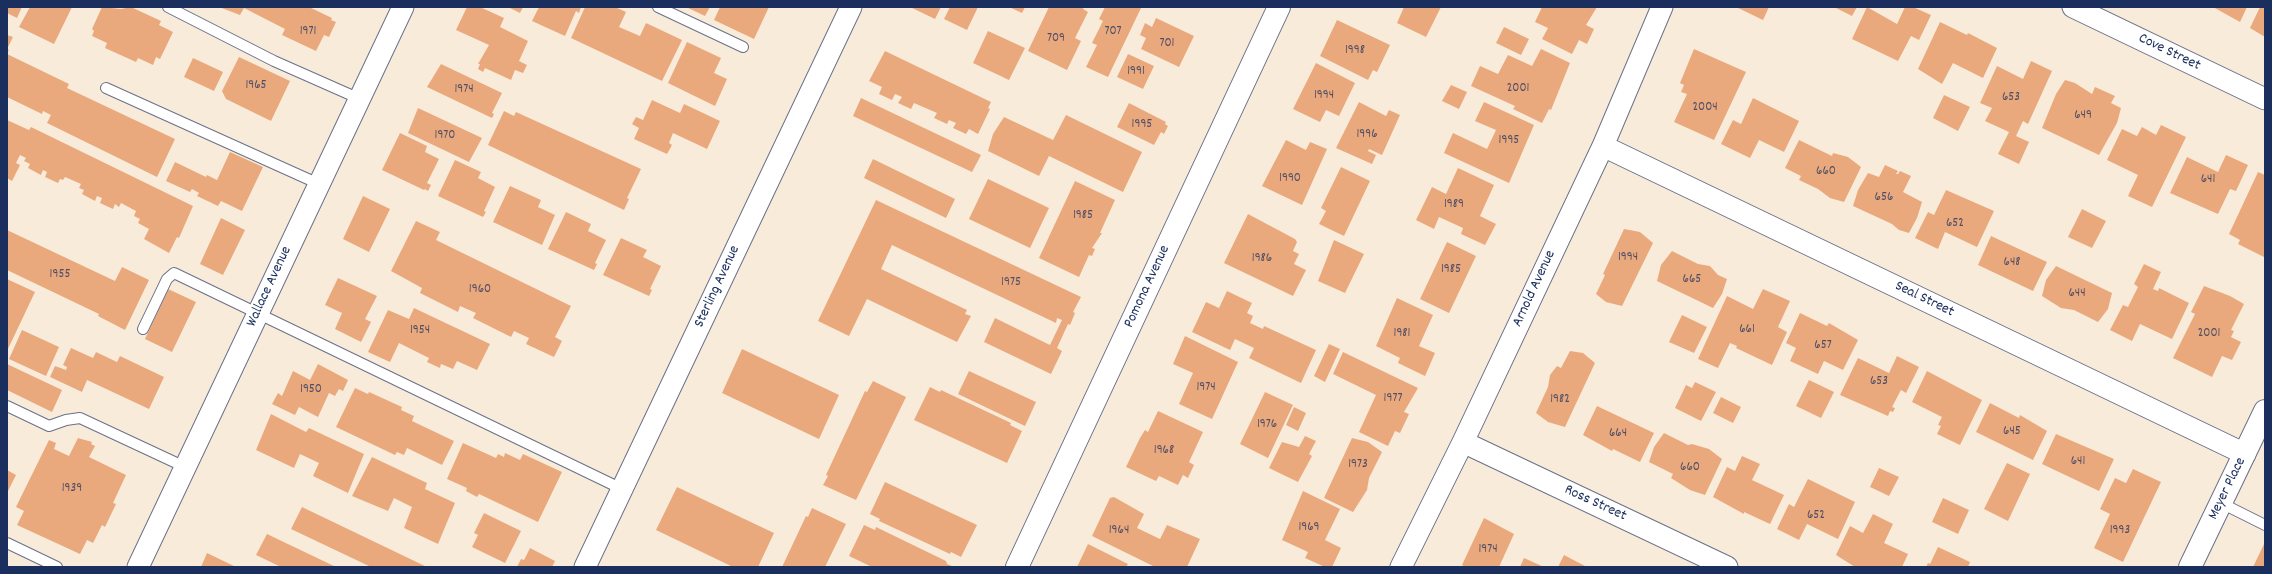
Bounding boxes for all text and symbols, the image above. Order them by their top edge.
house number: 1971 [300,24,316,40]
house number: 707 [1104,24,1122,40]
street label: Cove Street [2135,30,2203,76]
house number: 709 [1047,31,1065,47]
house number: 701 [1160,36,1174,52]
house number: 1998 [1345,43,1365,59]
house number: 1991 [1127,64,1145,80]
house number: 1965 [245,78,267,94]
house number: 2001 [1507,81,1529,97]
house number: 1974 [454,82,474,98]
house number: 1994 [1314,88,1334,104]
house number: 653 [2002,90,2020,106]
house number: 2004 [1692,100,1718,116]
house number: 649 [2074,108,2092,124]
house number: 1995 [1132,117,1152,133]
house number: 1996 [1356,127,1378,143]
house number: 1970 [435,128,455,144]
house number: 1995 [1499,133,1519,149]
house number: 660 [1816,164,1836,180]
house number: 1990 [1279,171,1301,187]
house number: 641 [2201,172,2215,188]
house number: 656 [1875,190,1893,206]
house number: 1989 [1444,197,1464,213]
house number: 1985 [1073,208,1093,224]
house number: 652 [1946,216,1964,232]
street label: Sterling Avenue [691,243,745,331]
street label: Pomona Avenue [1121,243,1175,331]
street label: Wallace Avenue [243,244,297,330]
street label: Arnold Avenue [1509,248,1561,330]
house number: 1994 [1618,250,1638,266]
house number: 1986 [1252,251,1272,267]
house number: 648 [2004,255,2020,271]
house number: 1985 [1441,262,1461,278]
house number: 1955 [50,267,70,283]
house number: 665 [1683,272,1701,288]
house number: 1975 [1001,275,1021,291]
street label: Seal Street [1891,278,1957,322]
house number: 1960 [469,282,491,298]
house number: 644 [2068,286,2086,302]
house number: 661 [1739,322,1755,338]
house number: 1954 [410,323,430,339]
house number: 1981 [1394,326,1410,342]
house number: 2001 [2198,326,2220,342]
house number: 657 [1814,338,1832,354]
house number: 653 [1870,374,1888,390]
house number: 1974 [1196,380,1216,396]
house number: 1950 [300,382,322,398]
house number: 1977 [1384,391,1402,407]
house number: 1982 [1550,392,1570,408]
house number: 1976 [1257,417,1277,433]
house number: 645 [2003,424,2021,440]
house number: 664 [1609,426,1627,442]
house number: 1968 [1154,443,1174,459]
house number: 641 [2071,454,2085,470]
street label: Meyer Place [2205,455,2251,523]
house number: 1973 [1348,457,1368,473]
house number: 660 [1680,460,1700,476]
house number: 1939 [62,481,82,497]
street label: Ross Street [1561,482,1629,526]
house number: 652 [1807,508,1825,524]
house number: 1969 [1298,520,1320,536]
house number: 1964 [1109,523,1129,539]
house number: 1993 [2110,523,2130,539]
house number: 1974 [1478,542,1498,558]

